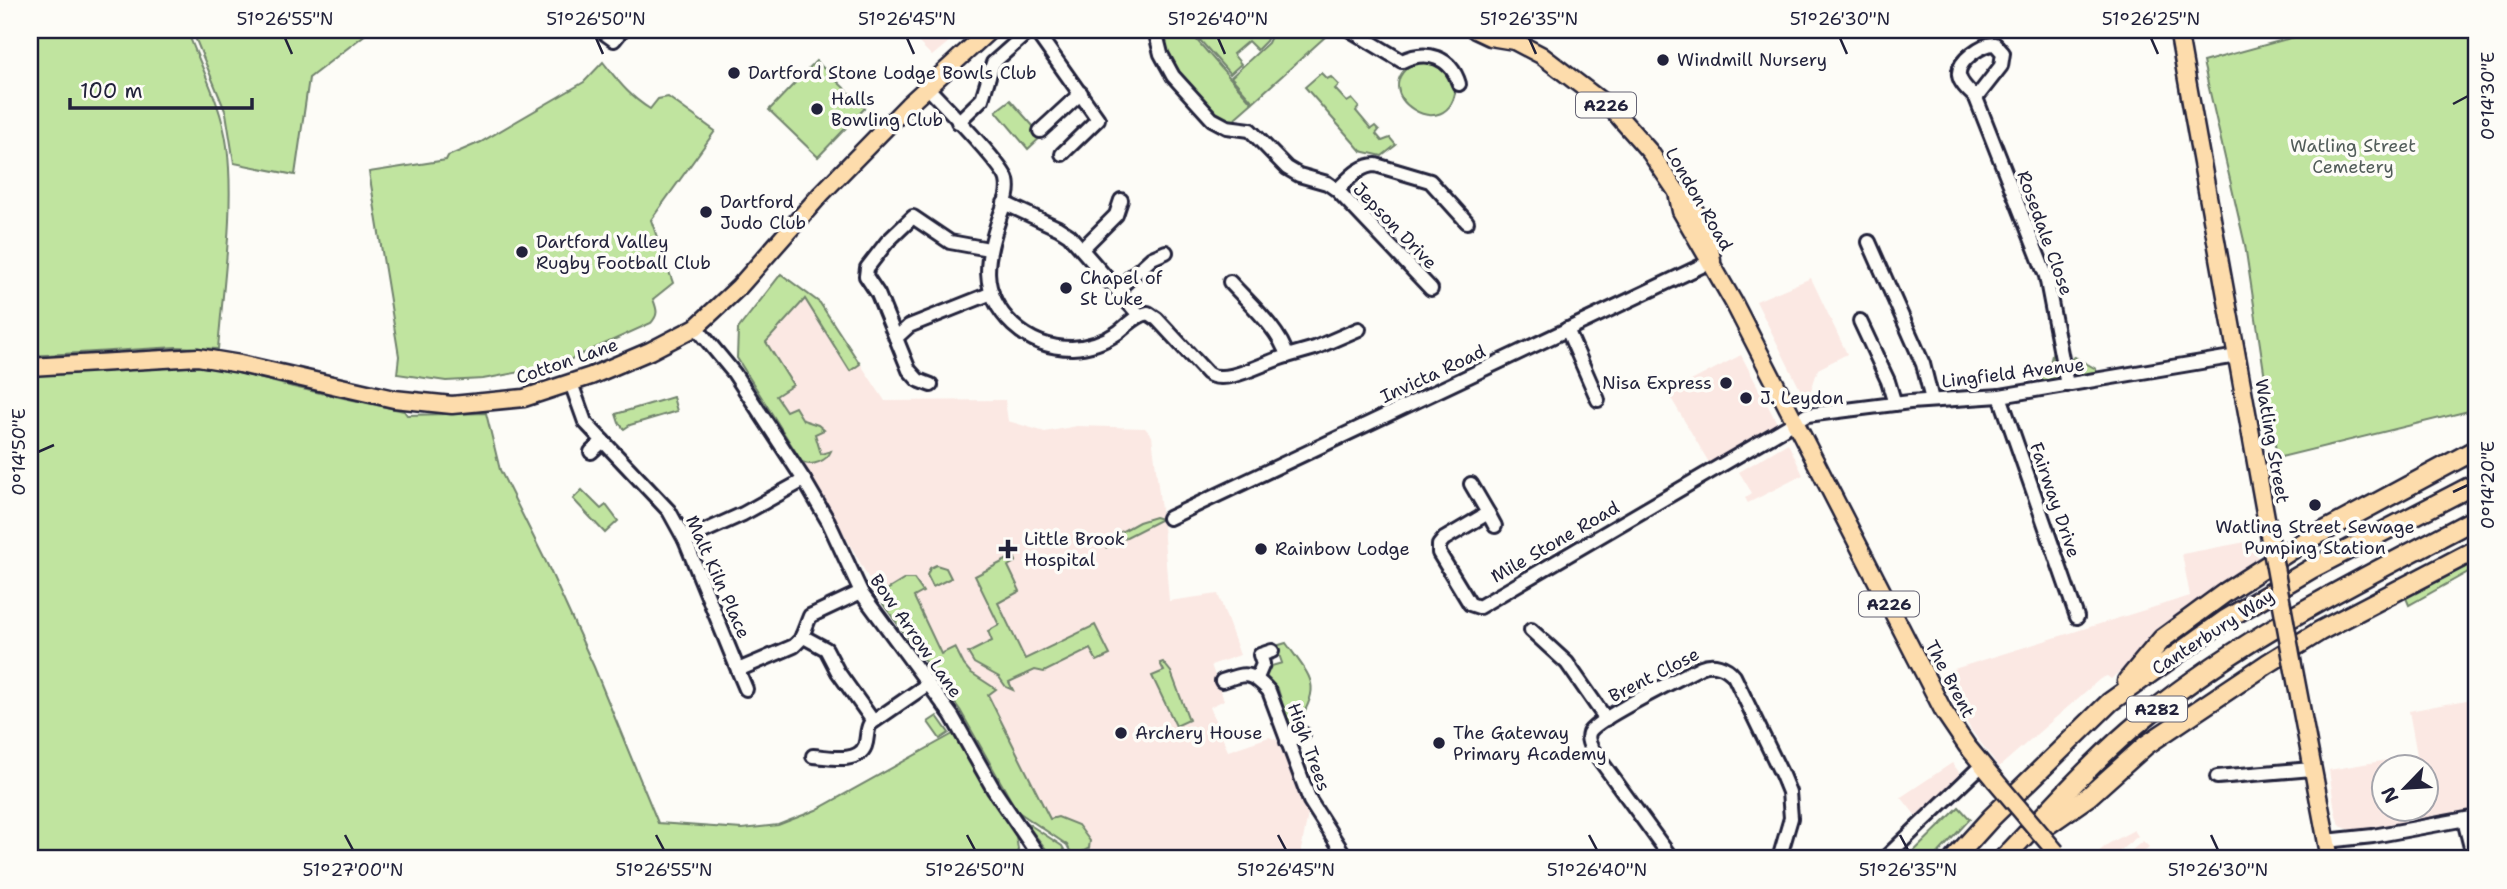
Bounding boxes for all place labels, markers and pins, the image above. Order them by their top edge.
place label: Windmill Nursery [1677,48,1827,72]
marker: Windmill Nursery [1655,52,1671,68]
place label: Dartford Stone Lodge Bowls Club [748,61,1037,85]
marker: Dartford Stone Lodge Bowls Club [726,65,742,81]
place label: Halls Bowling Club [831,87,943,132]
marker: Halls Bowling Club [809,101,825,117]
place label: Dartford Judo Club [720,190,806,235]
marker: Dartford Judo Club [698,204,714,220]
place label: Dartford Valley Rugby Football Club [536,230,711,275]
marker: Dartford Valley Rugby Football Club [514,244,530,260]
place label: Chapel of St Luke [1080,266,1163,311]
marker: Chapel of St Luke [1058,280,1074,296]
place label: Nisa Express [1602,371,1712,395]
marker: Nisa Express [1718,375,1734,391]
place label: J. Leydon [1760,386,1844,410]
marker: J. Leydon [1738,390,1754,406]
marker: Watling Street Sewage Pumping Station [2307,497,2323,513]
place label: Watling Street Sewage Pumping Station [2215,515,2415,560]
place label: Little Brook Hospital [1024,527,1125,572]
place label: Rainbow Lodge [1275,537,1410,561]
marker: Little Brook Hospital [998,539,1018,559]
marker: Rainbow Lodge [1253,541,1269,557]
place label: Archery House [1135,721,1262,745]
place label: The Gateway Primary Academy [1453,721,1607,766]
marker: Archery House [1113,725,1129,741]
marker: The Gateway Primary Academy [1431,735,1447,751]

